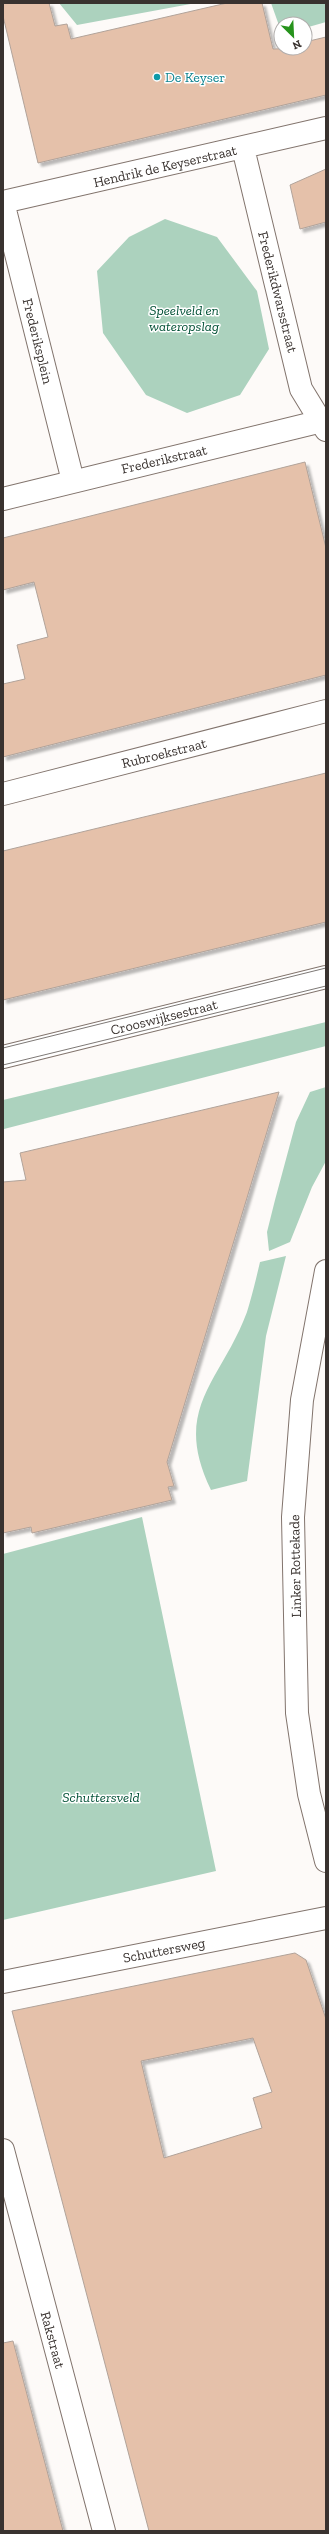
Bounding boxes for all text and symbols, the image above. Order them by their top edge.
north arrow [273,16,313,56]
text: N [290,37,303,53]
place label: De Keyser [165,69,225,86]
marker: De Keyser [152,72,162,82]
street label: Hendrik de Keyserstraat [92,142,239,191]
street label: Frederikdwarsstraat [254,230,301,355]
street label: Frederiksplein [19,297,56,386]
park label: Speelveld en wateropslag [149,302,220,335]
street label: Frederikstraat [120,441,209,478]
street label: Rubroekstraat [120,735,209,772]
street label: Crooswijksestraat [109,996,220,1039]
street label: Linker Rottekade [286,1514,305,1618]
park label: Schuttersveld [62,1789,140,1806]
street label: Schuttersweg [122,1934,207,1967]
street label: Rakstraat [37,2310,69,2371]

